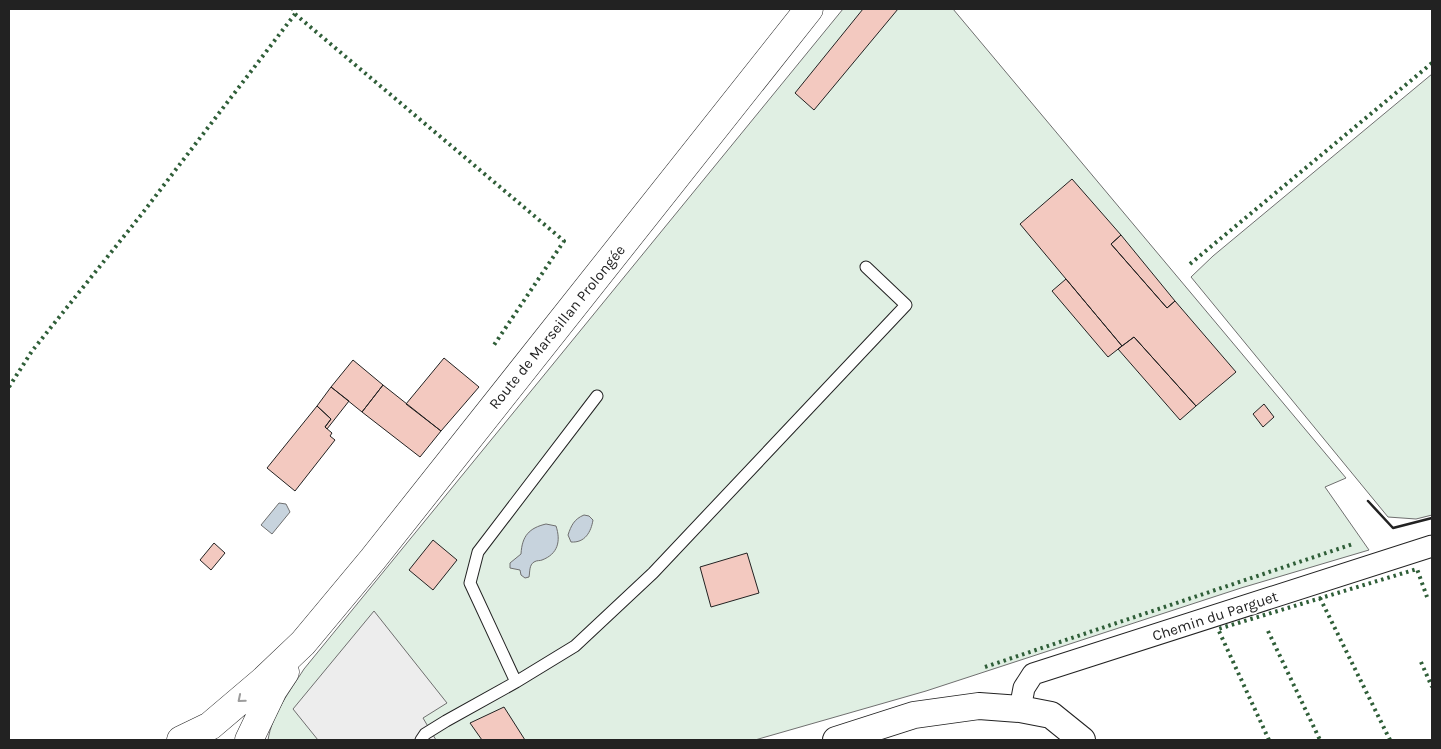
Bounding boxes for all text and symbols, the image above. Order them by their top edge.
street label: Route de Marseillan Prolongée [485,241,629,413]
street label: Chemin du Parguet [1150,587,1281,645]
one-way arrow [238,694,247,702]

